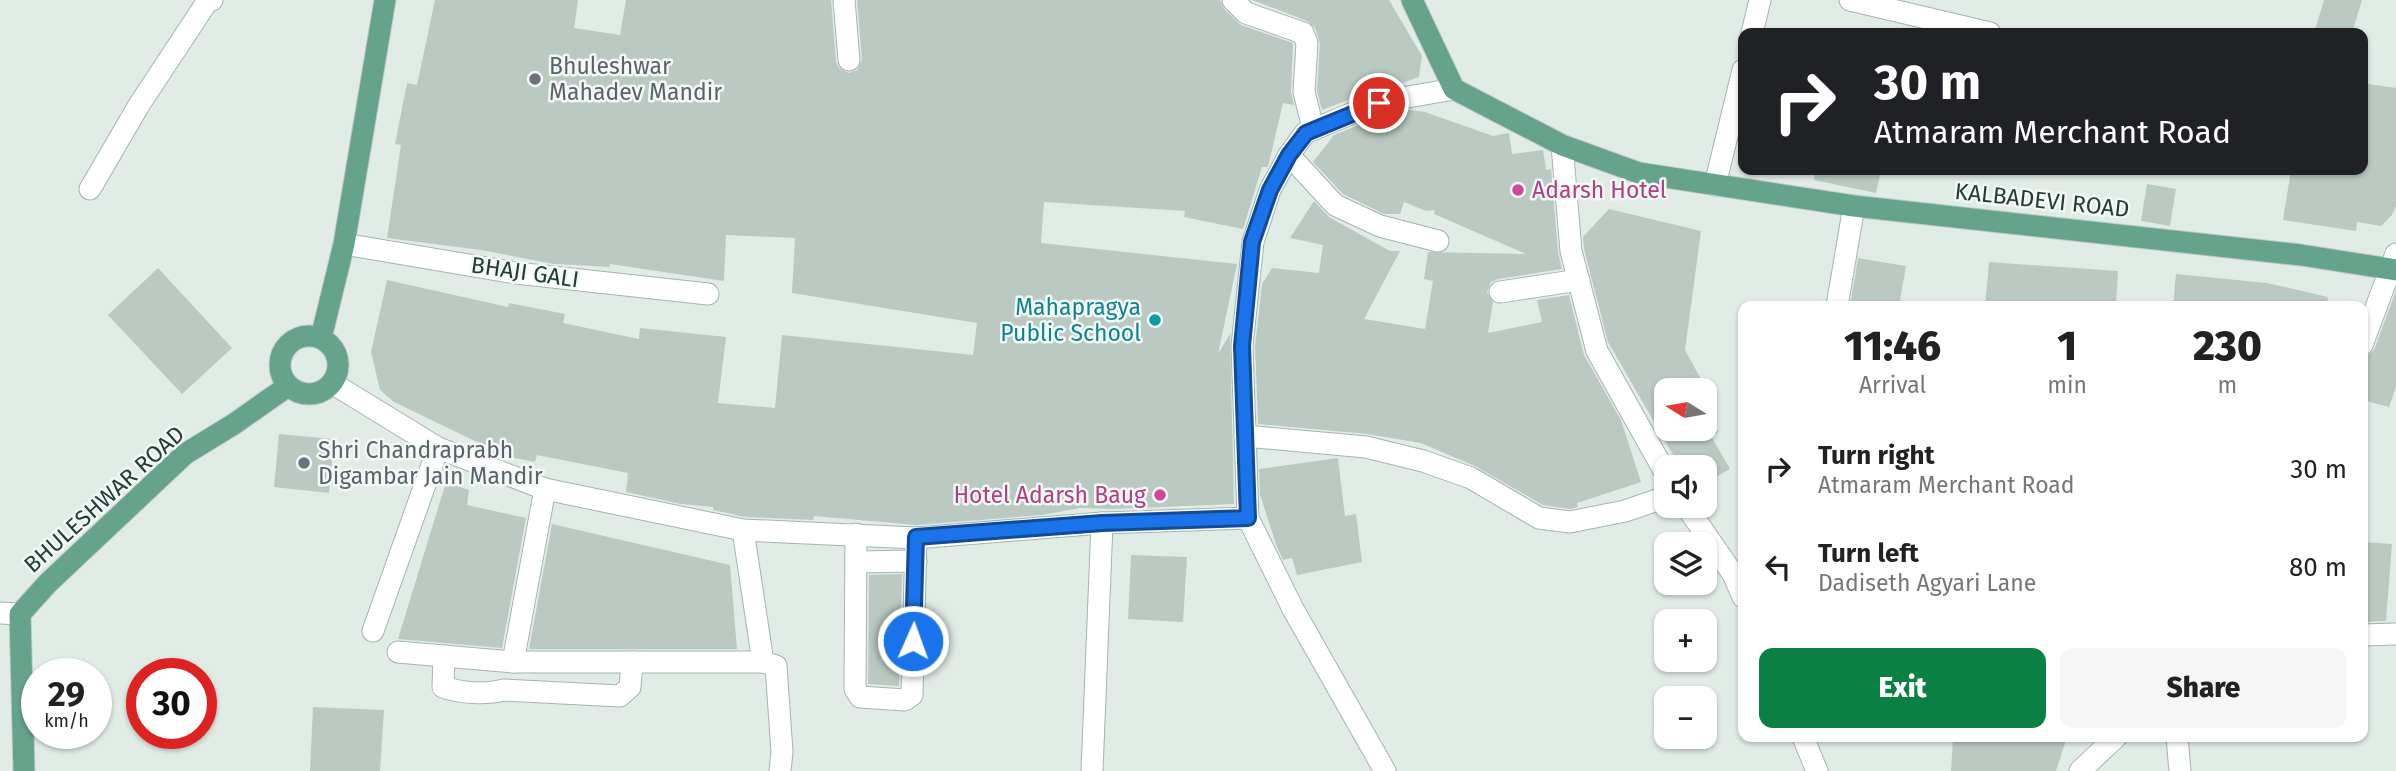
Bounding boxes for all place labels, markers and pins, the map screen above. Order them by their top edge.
place label: Bhuleshwar Mahadev Mandir [549,52,722,106]
marker: Bhuleshwar Mahadev Mandir [527,71,543,87]
pin [1349,73,1409,133]
place label: Adarsh Hotel [1532,176,1667,204]
marker: Adarsh Hotel [1510,182,1526,198]
place label: Mahapragya Public School [1000,293,1141,347]
marker: Mahapragya Public School [1147,312,1163,328]
place label: Shri Chandraprabh Digambar Jain Mandir [318,436,543,490]
marker: Shri Chandraprabh Digambar Jain Mandir [296,455,312,471]
place label: Hotel Adarsh Baug [953,481,1146,509]
marker: Hotel Adarsh Baug [1152,487,1168,503]

